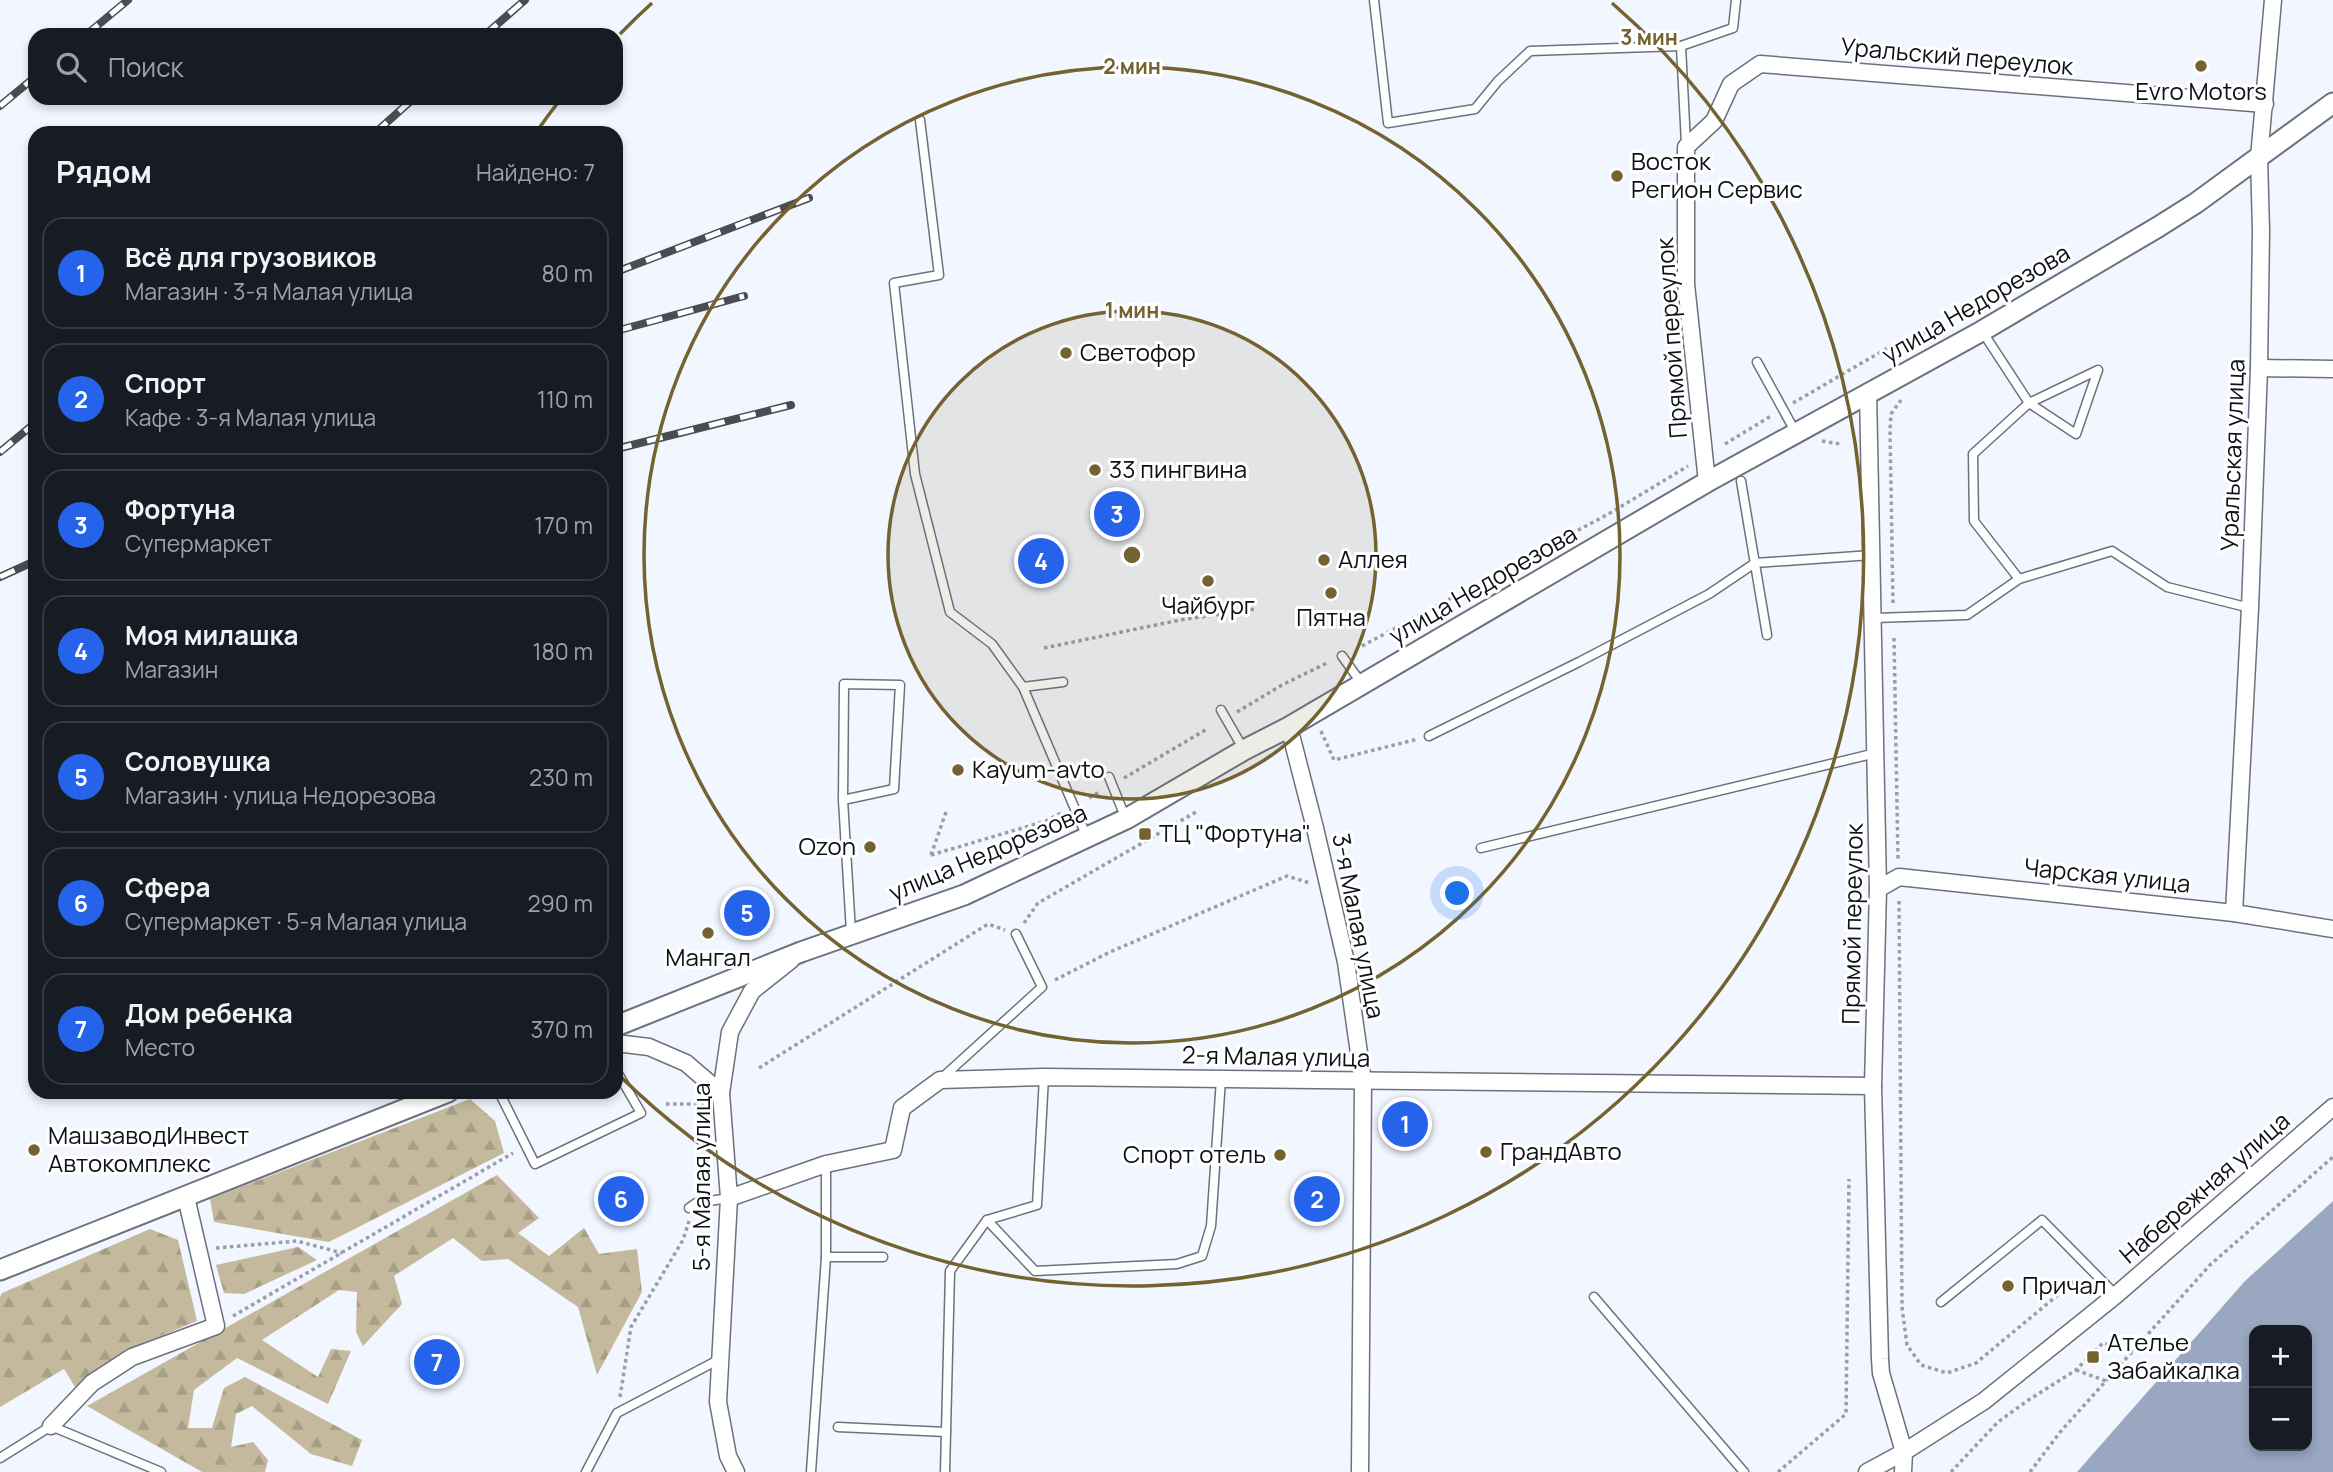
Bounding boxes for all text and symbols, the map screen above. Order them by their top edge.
text: 3 мин [1620,23,1678,51]
search box [28,28,623,105]
street label: Уральский переулок [1840,29,2076,82]
icon: search [52,48,90,86]
text: Поиск [108,49,183,85]
text: 2 мин [1103,52,1161,80]
marker: Evro Motors [2193,58,2209,74]
place label: Evro Motors [2135,74,2267,107]
place label: Восток Регион Сервис [1631,144,1803,205]
text: Рядом [56,151,152,192]
text: Найдено: 7 [476,156,595,188]
marker: Восток Регион Сервис [1609,168,1625,184]
street label: улица Недорезова [1875,235,2075,370]
street label: Прямой переулок [1647,236,1694,440]
text: Всё для грузовиков [125,239,377,275]
text: 1 [76,257,86,289]
text: 80 m [542,257,593,289]
text: Магазин · 3-я Малая улица [125,275,413,307]
text: 1 мин [1105,296,1159,324]
place label: Светофор [1080,335,1196,368]
marker: Светофор [1058,345,1074,361]
street label: Уральская улица [2212,358,2251,552]
text: Спорт [125,365,206,401]
text: 2 [74,383,88,415]
text: 110 m [537,383,593,415]
text: Кафе · 3-я Малая улица [125,401,376,433]
place label: 33 пингвина [1109,452,1247,485]
marker: 33 пингвина [1087,462,1103,478]
pin: 3 [1094,488,1140,540]
text: Фортуна [125,491,235,527]
text: 3 [74,509,88,541]
text: 170 m [534,509,593,541]
street label: улица Недорезова [1382,516,1582,651]
text: Супермаркет [125,527,272,559]
pin: 4 [1018,535,1064,587]
place label: Аллея [1338,542,1408,575]
centre of rings [1120,543,1144,567]
marker: Аллея [1316,552,1332,568]
marker: Чайбург [1200,573,1216,589]
marker: Пятна [1323,585,1339,601]
place label: Чайбург [1161,588,1255,621]
place label: Пятна [1296,600,1366,633]
text: Моя милашка [125,617,299,653]
text: 4 [74,635,88,667]
text: 180 m [533,635,593,667]
text: Магазин [125,653,218,685]
text: Соловушка [125,743,271,779]
place label: Kayum-avto [972,752,1105,785]
text: 5 [74,761,88,793]
text: 230 m [529,761,593,793]
marker: Kayum-avto [950,762,966,778]
text: Магазин · улица Недорезова [125,779,436,811]
street label: улица Недорезова [883,795,1091,908]
place label: ТЦ "Фортуна" [1159,816,1311,849]
street label: Прямой переулок [1833,822,1870,1025]
marker: ТЦ "Фортуна" [1137,826,1153,842]
place label: Ozon [798,829,856,862]
street label: 3-я Малая улица [1325,830,1394,1021]
marker: Ozon [862,839,878,855]
street label: Чарская улица [2022,849,2192,900]
text: Сфера [125,869,210,905]
your location [1440,876,1474,910]
text: 6 [74,887,88,919]
text: 290 m [527,887,593,919]
pin: 5 [724,887,770,939]
text: Супермаркет · 5-я Малая улица [125,905,467,937]
marker: Мангал [700,925,716,941]
place label: Мангал [665,940,751,973]
text: Дом ребенка [125,995,293,1031]
text: 7 [75,1013,87,1045]
text: 370 m [531,1013,593,1045]
text: Место [125,1031,195,1063]
street label: 2-я Малая улица [1182,1037,1370,1074]
street label: 5-я Малая улица [684,1083,717,1271]
pin: 1 [1382,1098,1428,1150]
street label: Набережная улица [2112,1104,2296,1270]
place label: МашзаводИнвест Автокомплекс [48,1118,249,1179]
place label: ГрандАвто [1500,1134,1622,1167]
place label: Спорт отель [1123,1137,1266,1170]
marker: МашзаводИнвест Автокомплекс [26,1142,42,1158]
marker: ГрандАвто [1478,1144,1494,1160]
marker: Спорт отель [1272,1147,1288,1163]
pin: 6 [598,1173,644,1225]
pin: 2 [1294,1173,1340,1225]
place label: Причал [2022,1268,2107,1301]
marker: Причал [2000,1278,2016,1294]
place label: Ателье Забайкалка [2107,1325,2240,1386]
map controls [2249,1325,2312,1451]
button: + [2249,1325,2312,1388]
pin: 7 [414,1336,460,1388]
marker: Ателье Забайкалка [2085,1349,2101,1365]
button: − [2249,1388,2312,1451]

